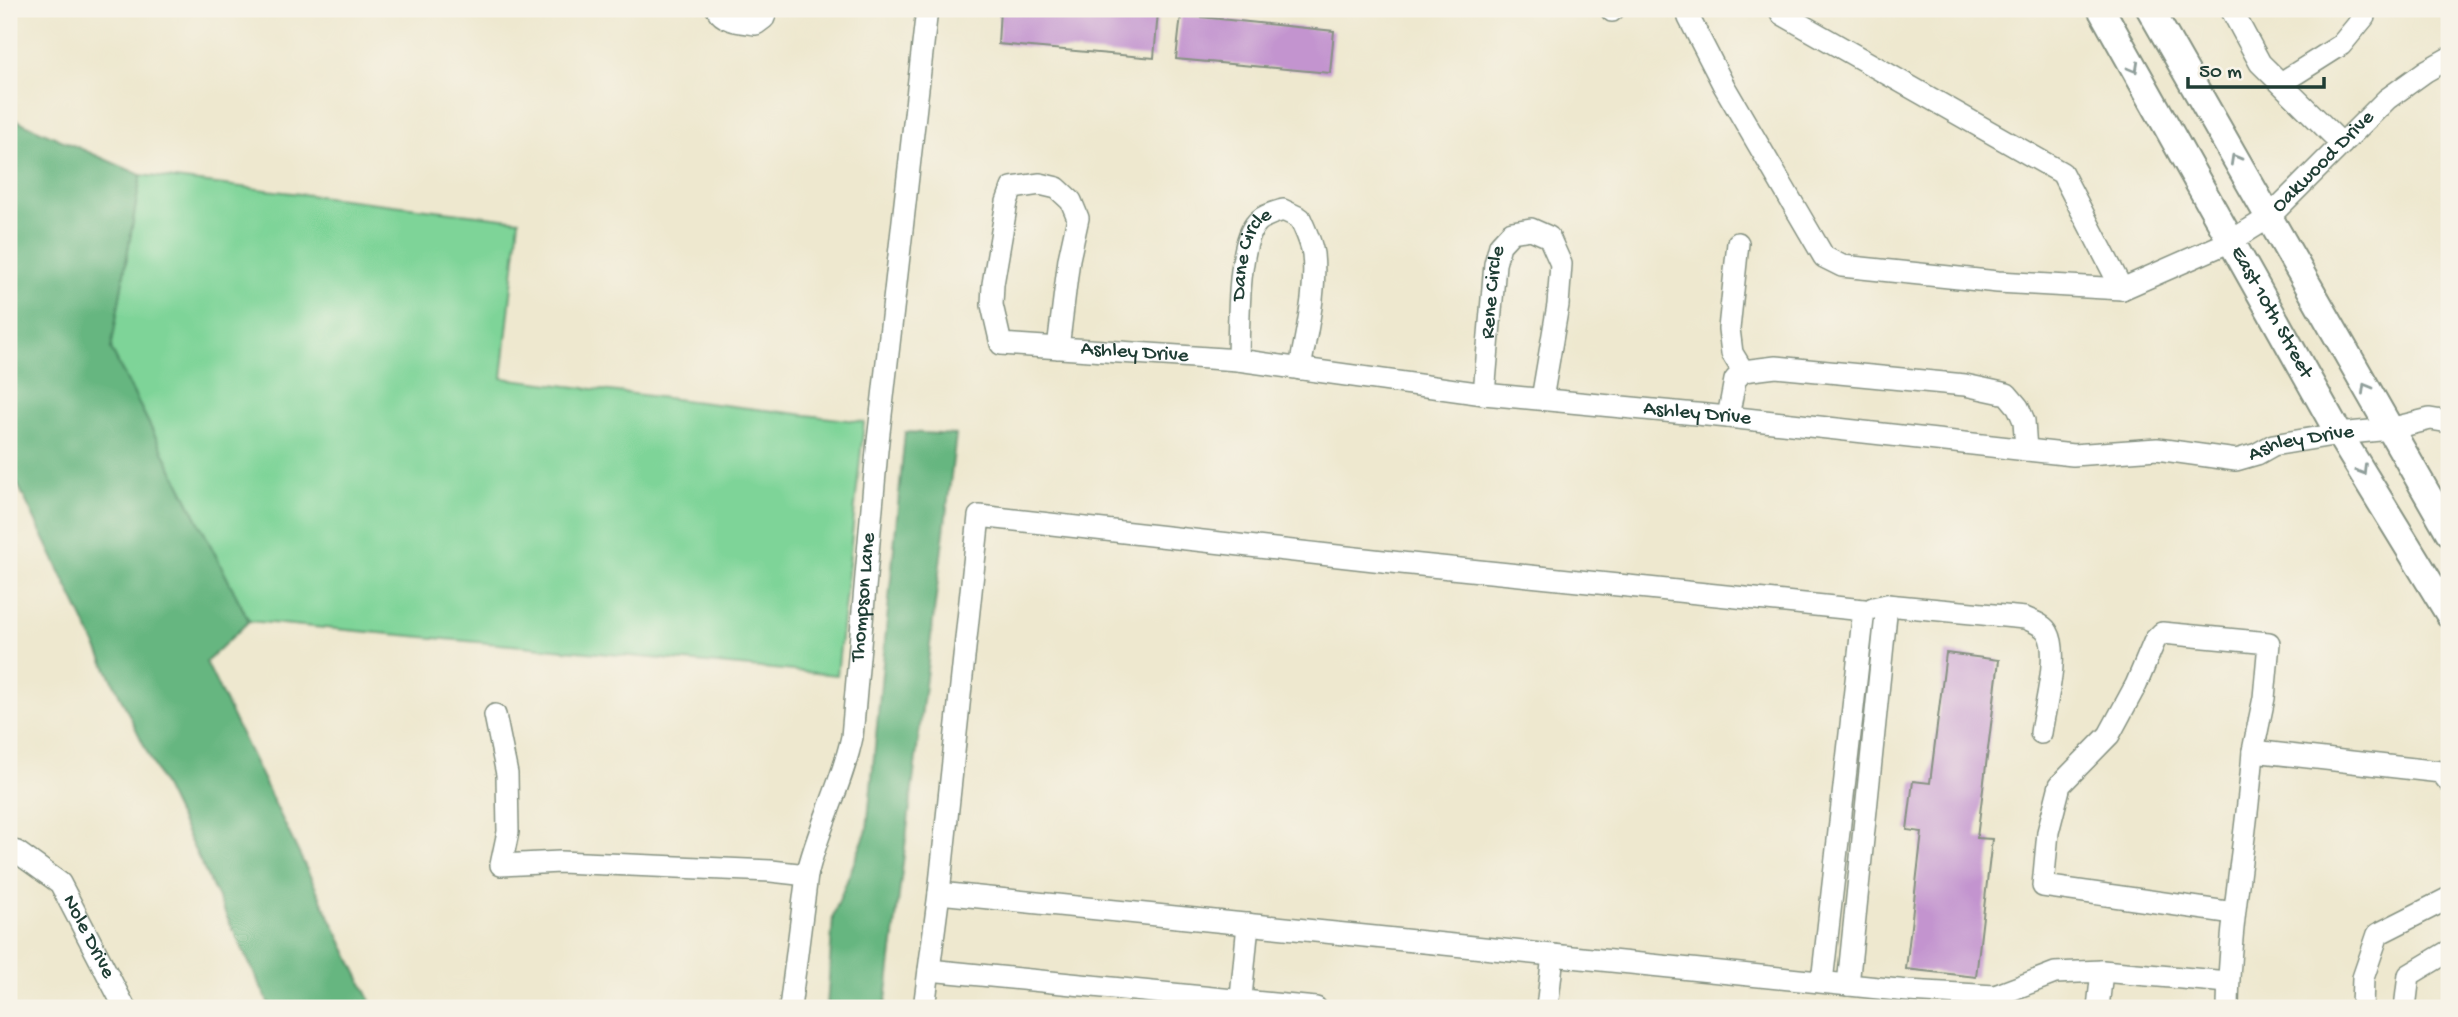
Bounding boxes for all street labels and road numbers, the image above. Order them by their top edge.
street label: Oakwood Drive [2267,105,2381,219]
street label: Dane Circle [1227,202,1277,303]
street label: Rene Circle [1476,242,1512,340]
street label: East 10th Street [2224,242,2319,385]
street label: Ashley Drive [1080,337,1191,369]
street label: Ashley Drive [1642,397,1753,432]
street label: Ashley Drive [2246,420,2356,468]
street label: Thompson Lane [846,531,882,664]
street label: Nole Drive [56,891,121,984]

